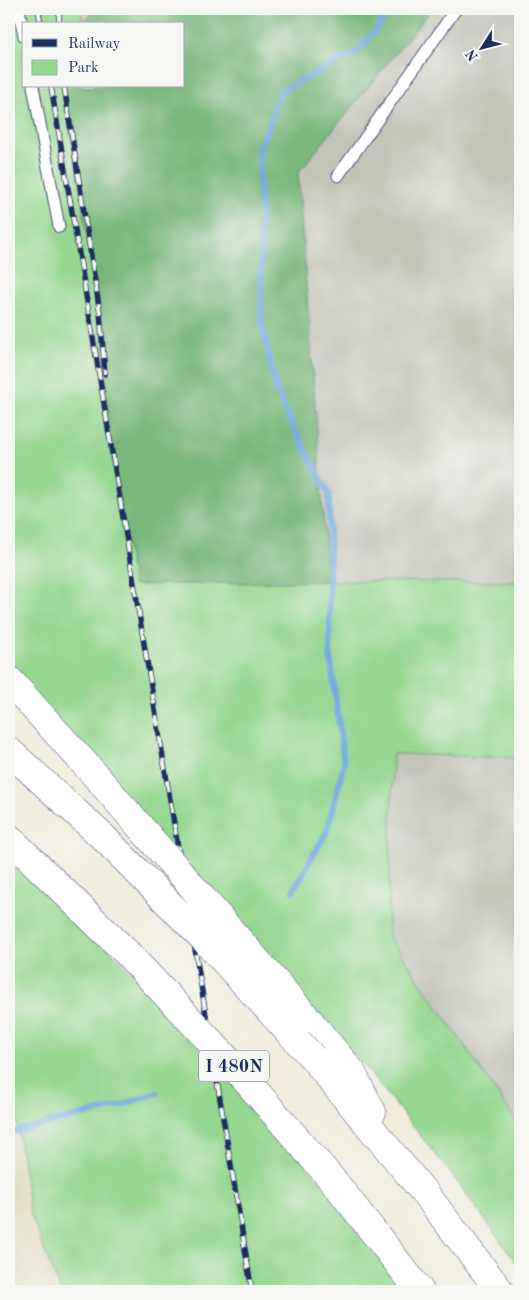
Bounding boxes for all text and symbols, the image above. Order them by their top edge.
legend [22,22,185,88]
north arrow [456,22,506,72]
text: Railway [68,37,121,52]
text: N [463,46,481,63]
text: Park [68,61,99,76]
road number: I 480N [199,1050,269,1082]

